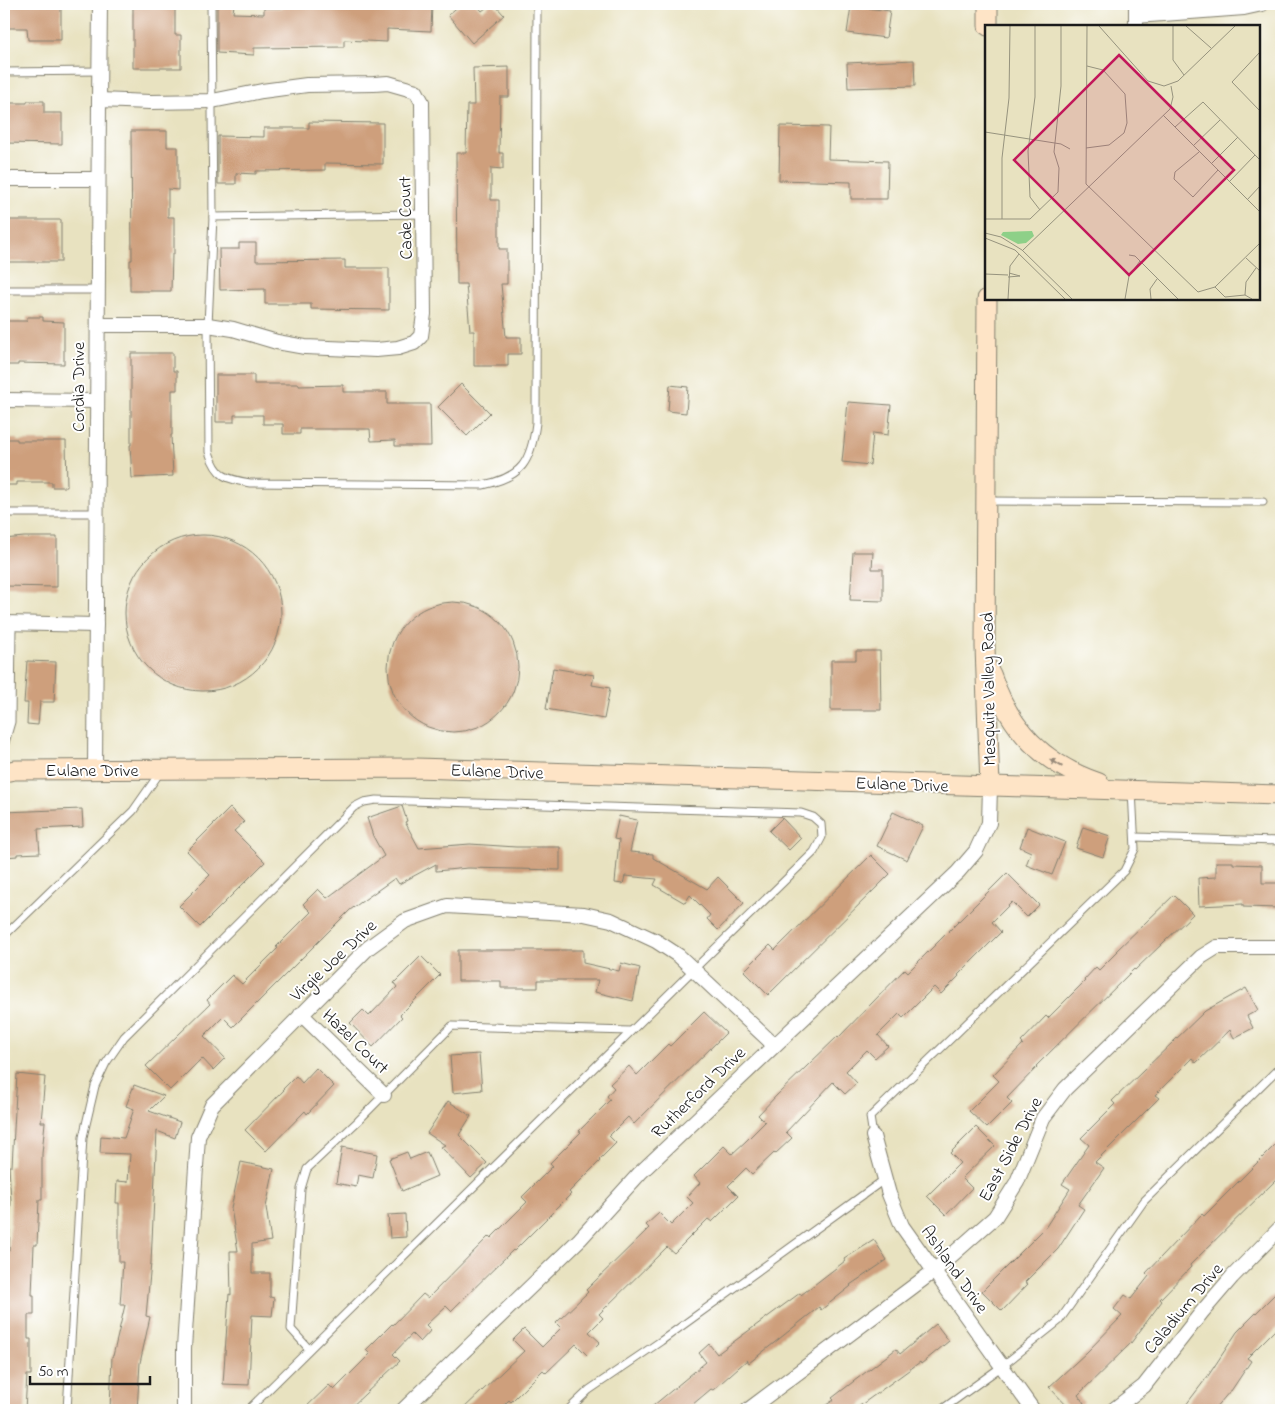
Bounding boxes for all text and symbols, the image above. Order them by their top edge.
inset map [985,25,1260,300]
street label: Cade Court [393,176,421,260]
street label: Cordia Drive [67,341,93,432]
street label: Mesquite Valley Road [976,612,1004,766]
street label: Eulane Drive [450,758,545,788]
street label: Eulane Drive [46,759,139,785]
one-way arrow [1049,759,1062,768]
street label: Eulane Drive [855,771,950,801]
street label: Virgie Joe Drive [284,914,385,1010]
street label: Hazel Court [315,1004,394,1081]
street label: Rutherford Drive [646,1041,753,1145]
street label: East Side Drive [973,1092,1051,1207]
street label: Ashland Drive [913,1221,994,1320]
street label: Caladium Drive [1139,1257,1231,1361]
scale bar [30,1354,150,1386]
text: 50 m [38,1361,69,1383]

